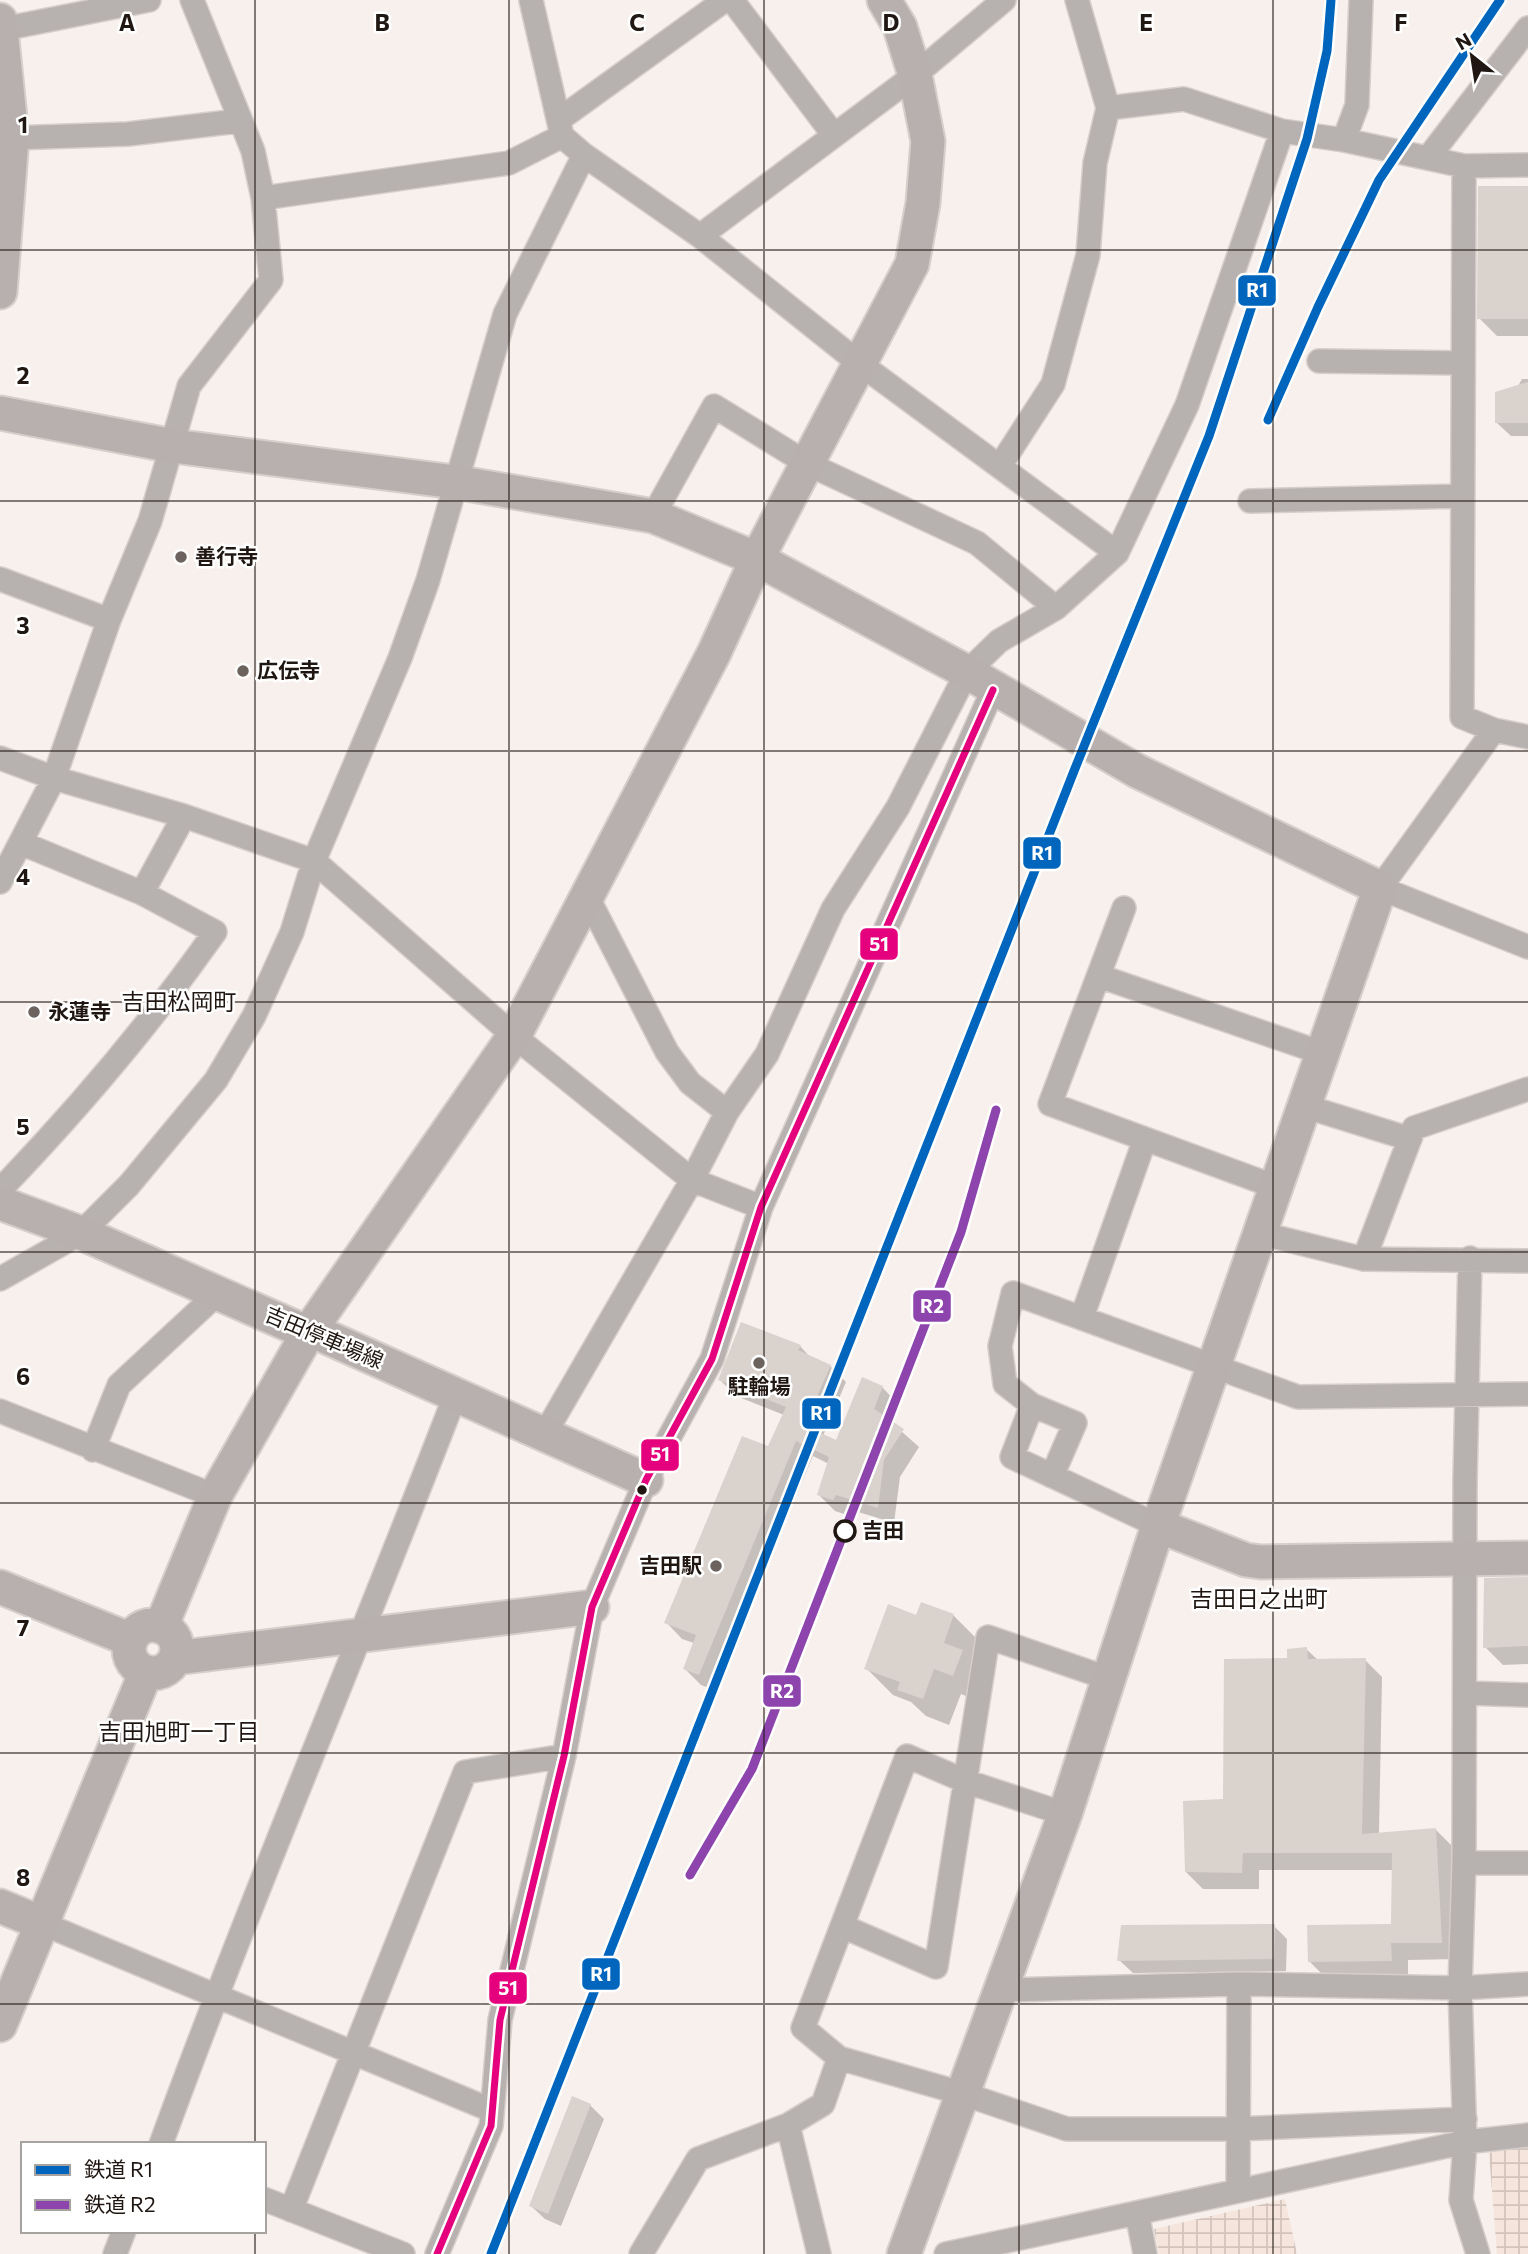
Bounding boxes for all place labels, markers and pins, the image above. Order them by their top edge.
place label: 善行寺 [195,543,258,568]
marker: 善行寺 [173,549,189,565]
place label: 広伝寺 [257,657,320,682]
marker: 広伝寺 [235,663,251,679]
place label: 永蓮寺 [48,998,111,1023]
marker: 永蓮寺 [26,1004,42,1020]
marker: 駐輪場 [751,1355,767,1371]
place label: 駐輪場 [728,1373,791,1398]
unlabelled marker [635,1483,649,1497]
place label: 吉田 [862,1517,904,1542]
marker: 吉田 [834,1520,856,1542]
place label: 吉田駅 [639,1552,702,1577]
marker: 吉田駅 [708,1558,724,1574]

